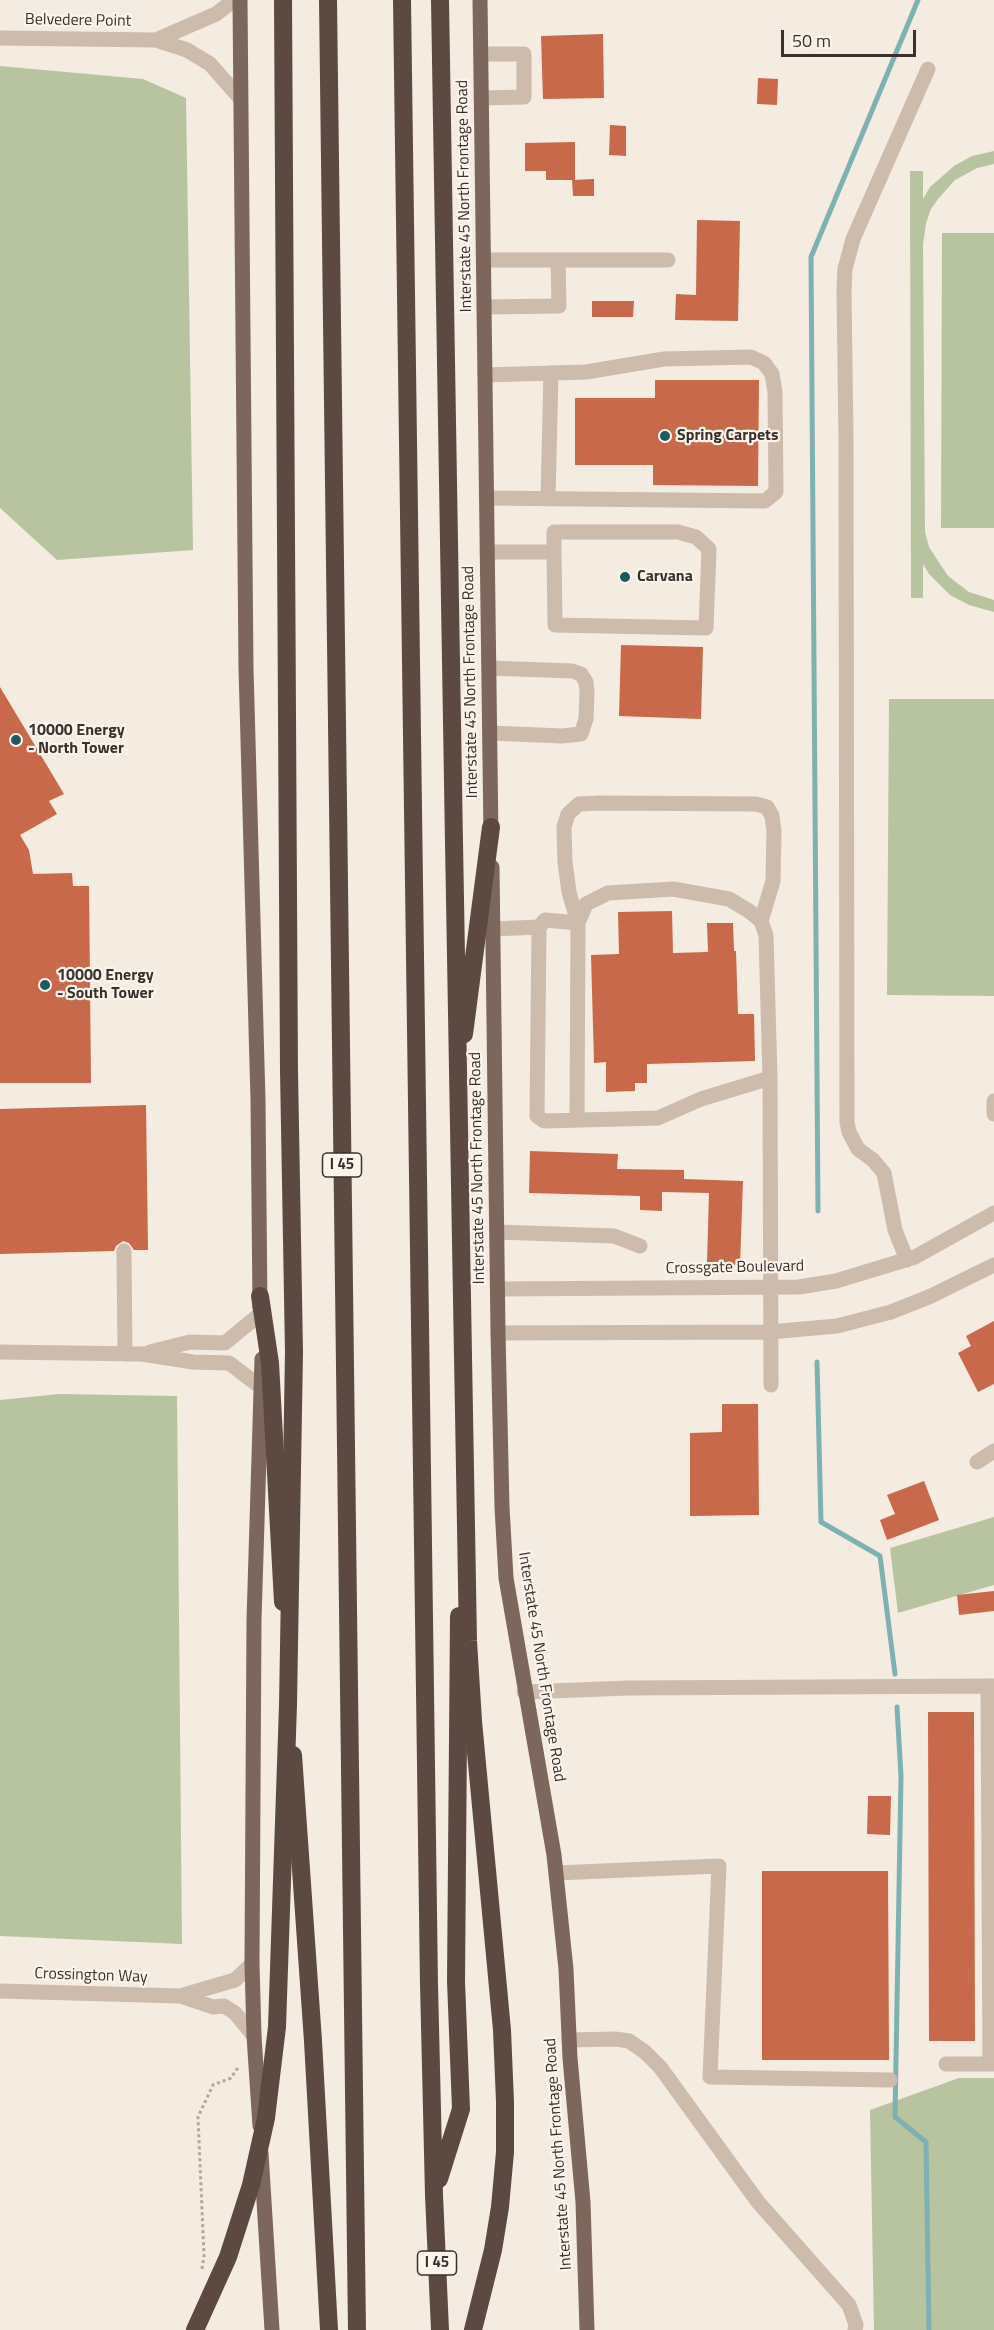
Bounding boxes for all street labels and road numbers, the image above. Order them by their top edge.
street label: Belvedere Point [25,10,131,32]
street label: Interstate 45 North Frontage Road [453,80,477,312]
street label: Interstate 45 North Frontage Road [459,566,483,798]
street label: Interstate 45 North Frontage Road [466,1052,490,1284]
road number: I 45 [322,1153,362,1177]
street label: Crossgate Boulevard [666,1257,804,1279]
street label: Interstate 45 North Frontage Road [513,1551,569,1783]
street label: Crossington Way [34,1964,148,1988]
street label: Interstate 45 North Frontage Road [541,2037,577,2271]
road number: I 45 [418,2251,456,2275]

